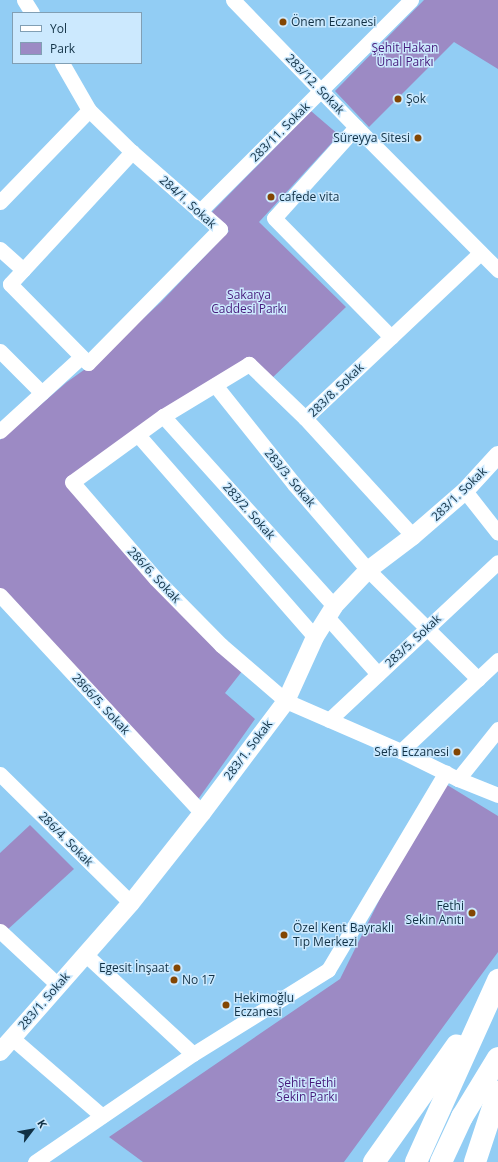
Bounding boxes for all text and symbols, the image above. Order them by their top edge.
legend [12,12,142,64]
place label: Önem Eczanesi [291,15,376,29]
marker: Önem Eczanesi [278,17,288,27]
text: Yol [50,20,67,37]
text: Park [50,40,75,57]
park label: Şehit Hakan Ünal Parkı [372,41,438,69]
street label: 283/12. Sokak [283,51,347,117]
place label: Şok [406,92,426,106]
marker: Şok [393,94,403,104]
street label: 283/11. Sokak [247,99,313,165]
place label: Süreyya Sitesi [333,131,410,145]
marker: Süreyya Sitesi [413,133,423,143]
street label: 284/1. Sokak [157,173,219,231]
place label: cafede vita [279,190,339,204]
marker: cafede vita [266,192,276,202]
park label: Sakarya Caddesi Parkı [211,288,287,316]
street label: 283/8. Sokak [305,360,367,420]
street label: 283/3. Sokak [262,446,318,510]
street label: 283/1. Sokak [428,464,490,524]
street label: 283/2. Sokak [220,480,278,542]
street label: 286/6. Sokak [124,544,184,606]
street label: 283/5. Sokak [382,611,444,671]
street label: 2866/5. Sokak [69,671,133,737]
street label: 283/1. Sokak [221,717,275,783]
place label: Sefa Eczanesi [374,745,449,759]
marker: Sefa Eczanesi [452,747,462,757]
street label: 286/4. Sokak [36,809,96,869]
place label: Fethi Sekin Anıtı [406,899,464,927]
marker: Fethi Sekin Anıtı [467,908,477,918]
place label: Özel Kent Bayraklı Tıp Merkezi [293,921,394,949]
marker: Özel Kent Bayraklı Tıp Merkezi [278,929,290,941]
place label: Egesit İnşaat [99,961,169,975]
marker: Egesit İnşaat [172,963,182,973]
street label: 283/1. Sokak [15,969,73,1033]
place label: No 17 [182,973,215,987]
marker: No 17 [169,975,179,985]
place label: Hekimoğlu Eczanesi [234,991,294,1019]
marker: Hekimoğlu Eczanesi [221,1000,231,1010]
park label: Şehit Fethi Sekin Parkı [276,1076,338,1104]
north arrow [12,1110,52,1150]
text: K [34,1116,51,1130]

